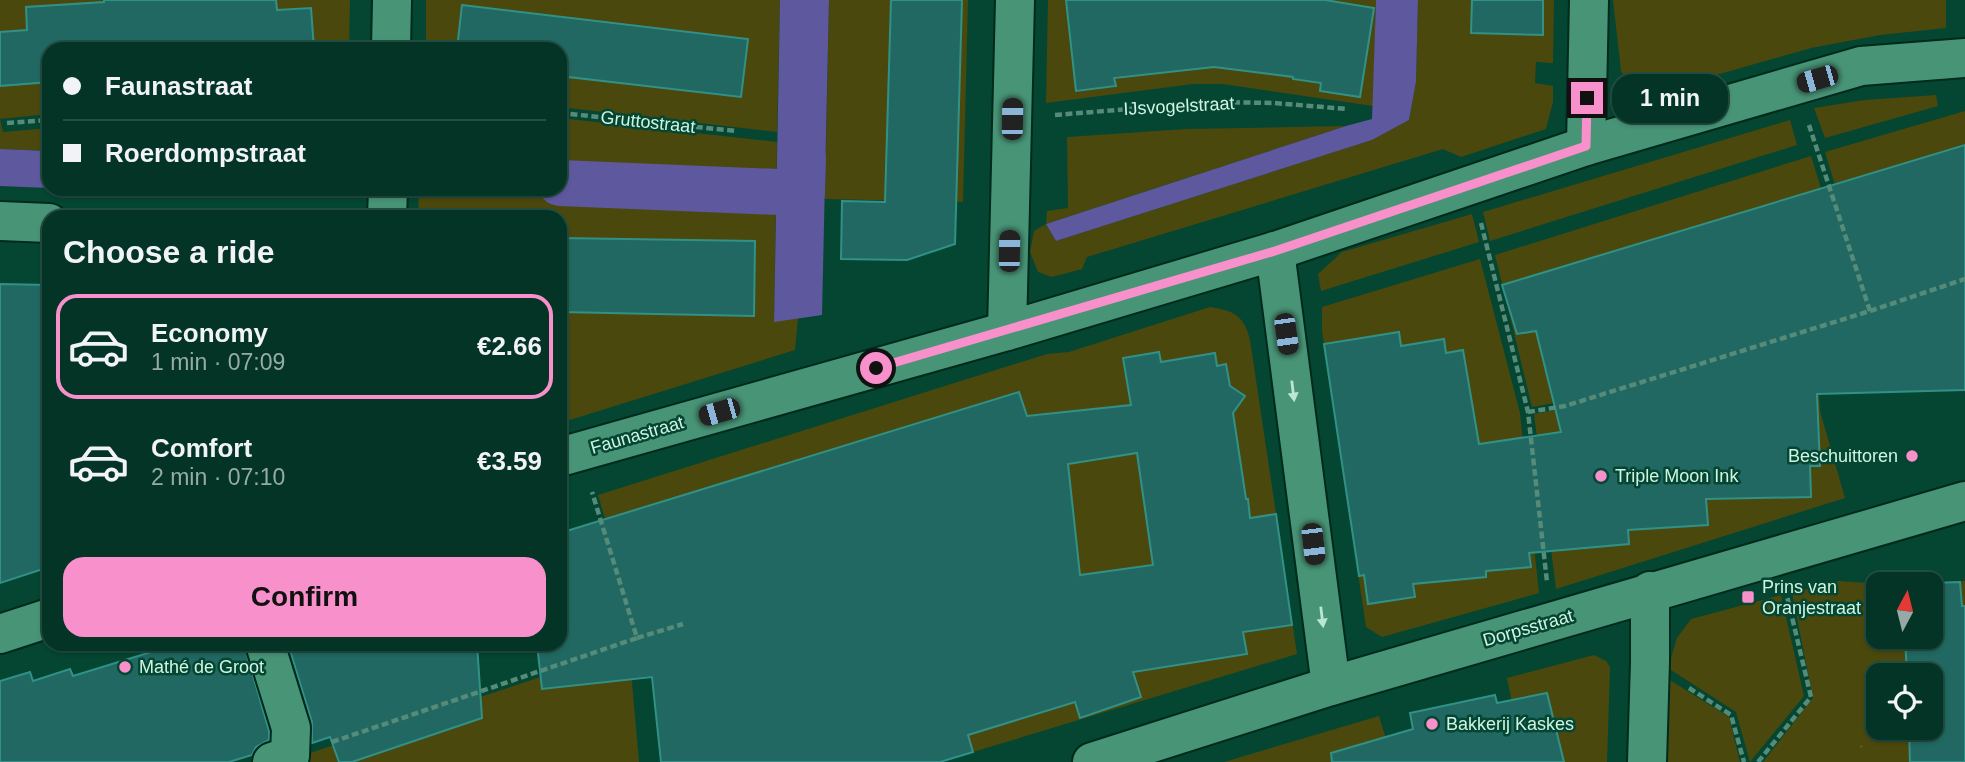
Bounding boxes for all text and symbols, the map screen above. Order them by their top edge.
car [1794,63,1841,95]
text: Faunastraat [105,71,252,101]
callout: 1 min [1612,74,1727,122]
route end [1571,82,1603,114]
text: 1 min [1640,85,1700,111]
street label: IJsvogelstraat [1123,93,1235,119]
car [1002,98,1023,140]
street label: Gruttostraat [600,107,696,137]
text: Roerdompstraat [105,138,306,168]
car [999,230,1020,272]
text: Choose a ride [63,234,275,270]
car [1273,312,1300,356]
icon: car [67,315,130,378]
text: Economy [151,318,268,348]
text: €2.66 [477,331,542,361]
text: 1 min · 07:09 [151,349,285,375]
route start [860,352,892,384]
one-way arrow [1288,381,1299,403]
car [696,396,743,428]
street label: Faunastraat [588,412,686,458]
icon: car [67,430,130,493]
text: Comfort [151,433,252,463]
text: €3.59 [477,446,542,476]
place label: Beschuittoren [1788,446,1898,466]
marker: Beschuittoren [1904,448,1920,464]
text: 2 min · 07:10 [151,464,285,490]
place label: Triple Moon Ink [1615,466,1739,486]
marker: Triple Moon Ink [1593,468,1609,484]
car [1301,522,1326,566]
button: Confirm [63,557,546,637]
north arrow [1866,572,1942,649]
map controls [1866,572,1943,740]
place label: Prins van Oranjestraat [1762,577,1861,618]
marker: Prins van Oranjestraat [1740,589,1756,605]
one-way arrow [1317,606,1328,628]
street label: Dorpsstraat [1481,606,1575,650]
place label: Mathé de Groot [139,657,264,677]
marker: Mathé de Groot [117,659,133,675]
button: locate [1866,663,1943,740]
place label: Bakkerij Kaskes [1446,714,1574,734]
marker: Bakkerij Kaskes [1424,716,1440,732]

